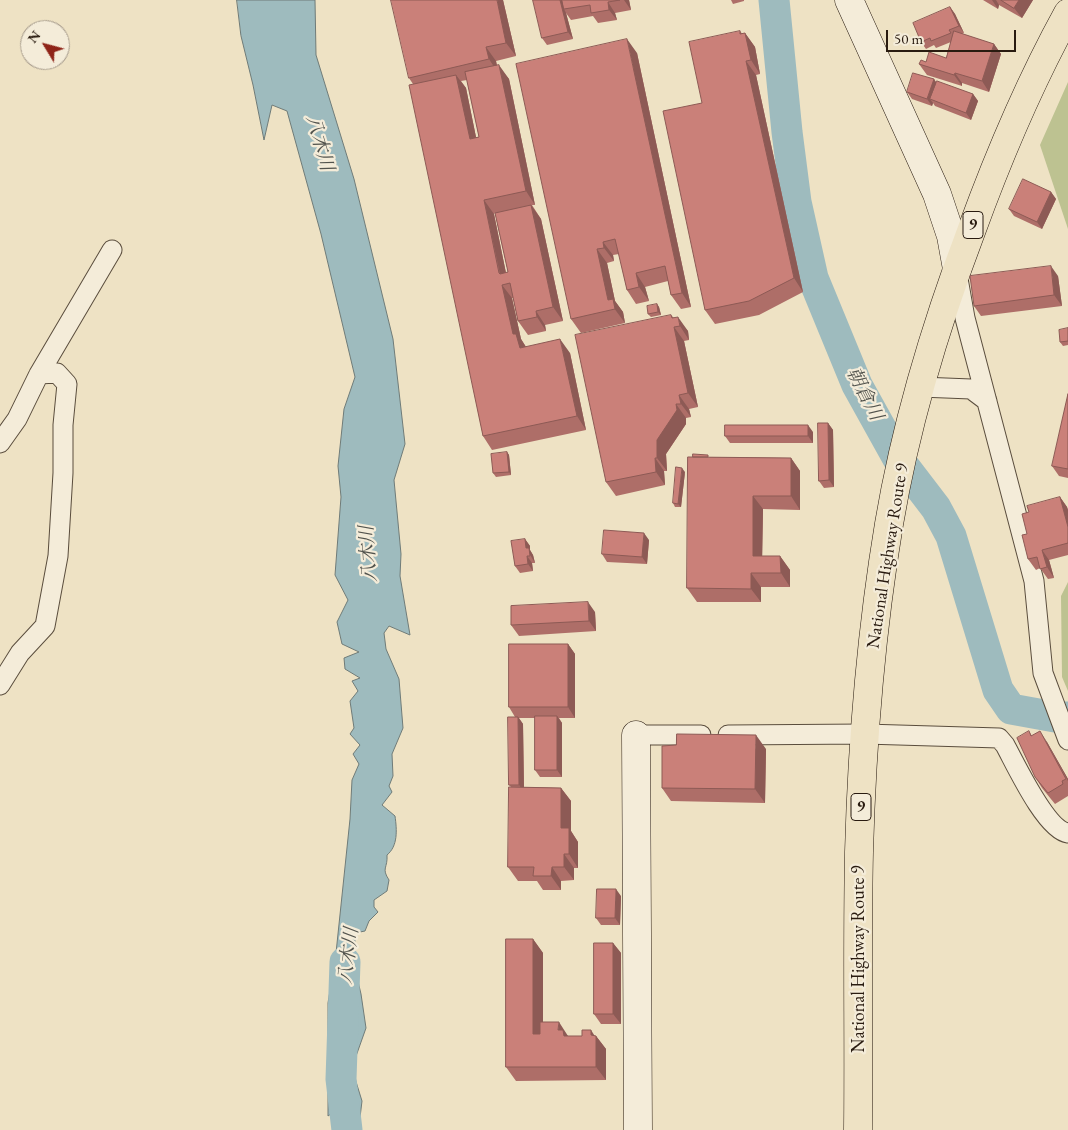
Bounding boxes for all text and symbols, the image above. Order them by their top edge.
north arrow [20,20,70,70]
scale bar [888,20,1018,52]
text: N [23,27,44,47]
text: 50 m [894,29,923,48]
water label: 八木川 [300,112,338,174]
road number: 9 [963,212,983,238]
water label: 朝倉川 [841,363,887,425]
street label: National Highway Route 9 [863,462,913,650]
water label: 八木川 [356,525,382,583]
road number: 9 [851,794,871,820]
street label: National Highway Route 9 [848,865,870,1053]
water label: 八木川 [334,926,364,986]

